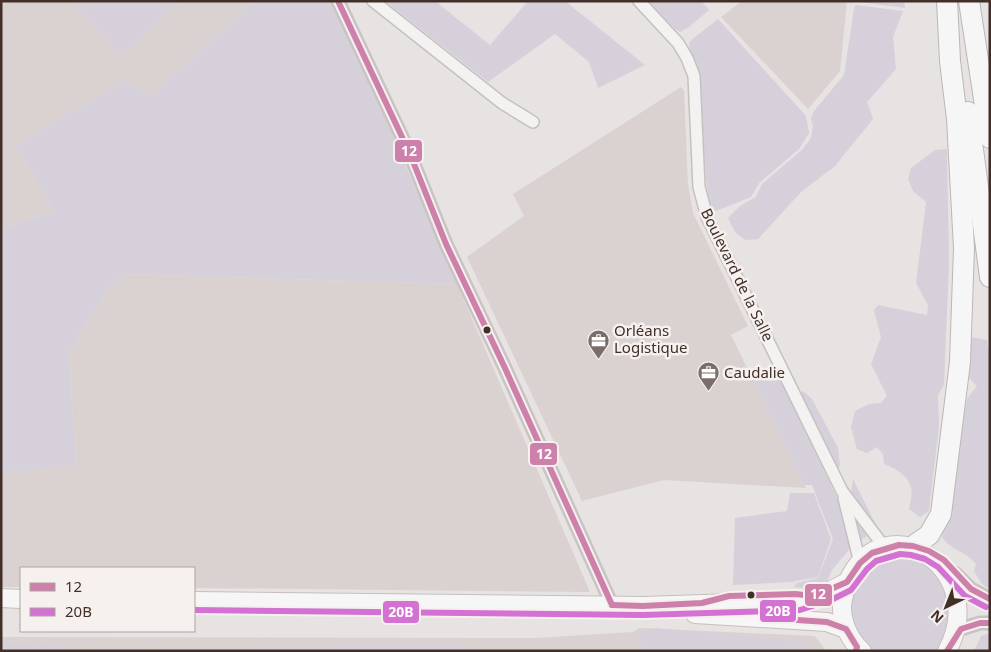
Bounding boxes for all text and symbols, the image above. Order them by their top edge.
line badge: 12 [394,139,423,163]
text: 12 [401,141,417,160]
street label: Boulevard de la Salle [697,205,779,344]
place label: Orléans Logistique [614,320,687,357]
unlabelled marker [482,325,492,335]
office icon: Orléans Logistique [586,328,610,359]
office icon: Caudalie [696,361,720,392]
place label: Caudalie [724,362,785,382]
line badge: 12 [529,442,558,466]
text: 12 [536,444,552,463]
legend [20,567,195,632]
text: 12 [65,576,82,596]
north arrow [921,582,971,632]
line badge: 12 [804,583,833,607]
text: 12 [810,584,826,603]
unlabelled marker [746,590,756,600]
line badge: 20B [759,599,797,623]
line badge: 20B [382,600,420,624]
text: 20B [65,601,92,621]
text: 20B [765,601,791,620]
text: 20B [388,602,414,621]
text: N [926,606,947,628]

